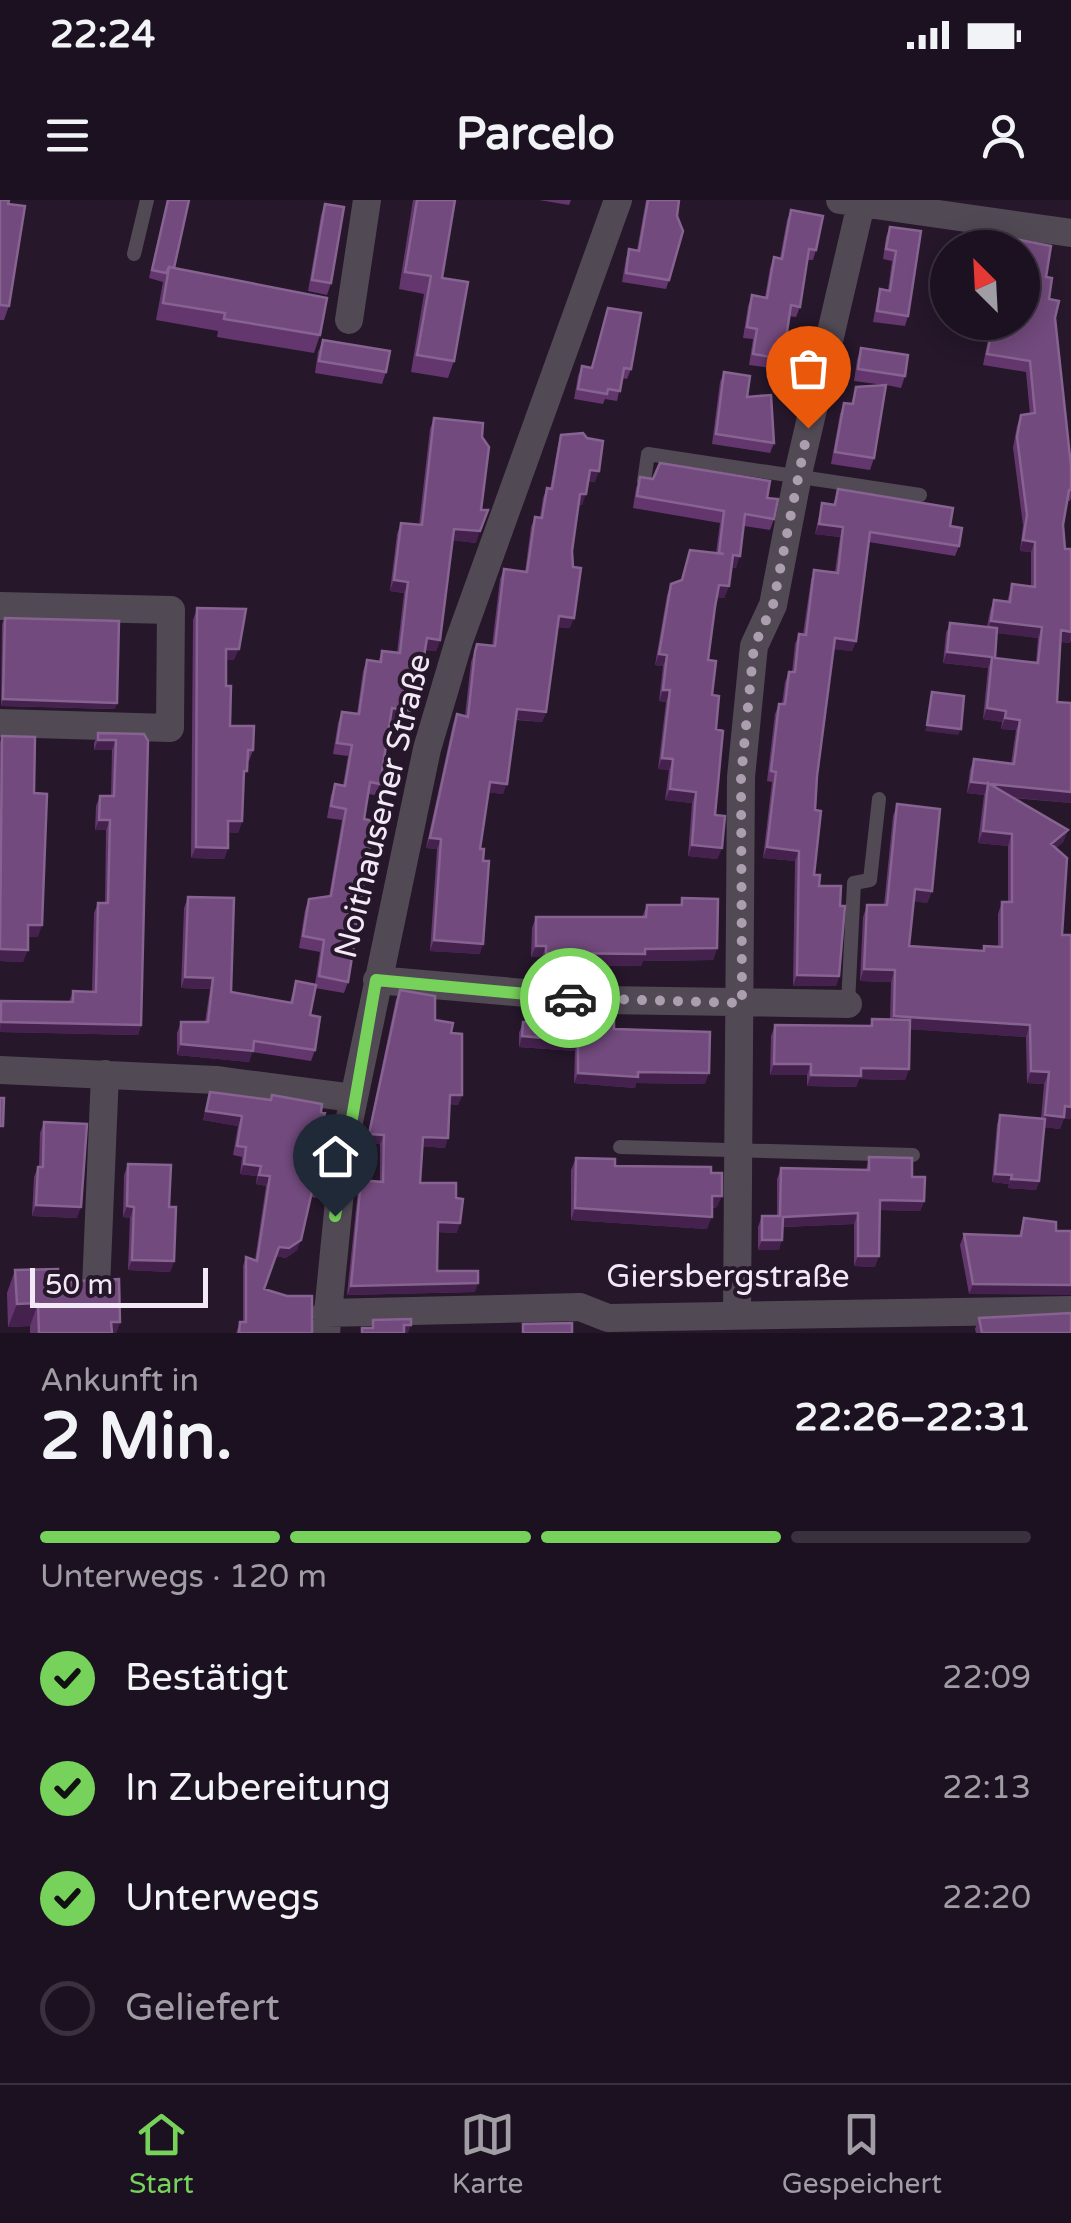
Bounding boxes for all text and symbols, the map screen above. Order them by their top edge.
text: 22:24 [50,12,155,58]
icon: menu [40,108,95,163]
text: Parcelo [456,108,615,162]
icon: person [976,108,1031,163]
north arrow [930,230,1040,340]
map controls [930,230,1040,340]
pin [766,326,851,429]
icon: bag [781,341,836,396]
street label: Noithausener Straße [327,650,439,962]
courier [520,948,620,1048]
icon: car [543,971,598,1026]
pin [293,1114,378,1217]
icon: home [308,1129,363,1184]
street label: Giersbergstraße [606,1258,850,1296]
scale bar [30,1263,208,1308]
text: 50 m [45,1268,113,1302]
text: Ankunft in [40,1362,199,1400]
text: 22:26–22:31 [794,1395,1031,1441]
text: 2 Min. [40,1398,233,1477]
text: Unterwegs · 120 m [40,1558,327,1596]
icon: check [40,1651,95,1706]
text: Bestätigt [125,1655,289,1701]
text: 22:09 [942,1659,1031,1697]
icon: check [40,1761,95,1816]
text: In Zubereitung [125,1765,391,1811]
text: 22:13 [942,1769,1031,1807]
icon: check [40,1871,95,1926]
text: Unterwegs [125,1875,320,1921]
text: 22:20 [942,1879,1031,1917]
text: Geliefert [125,1985,280,2031]
tab: Start [129,2107,194,2201]
tab: Karte [452,2107,523,2201]
tab: Gespeichert [782,2107,942,2201]

